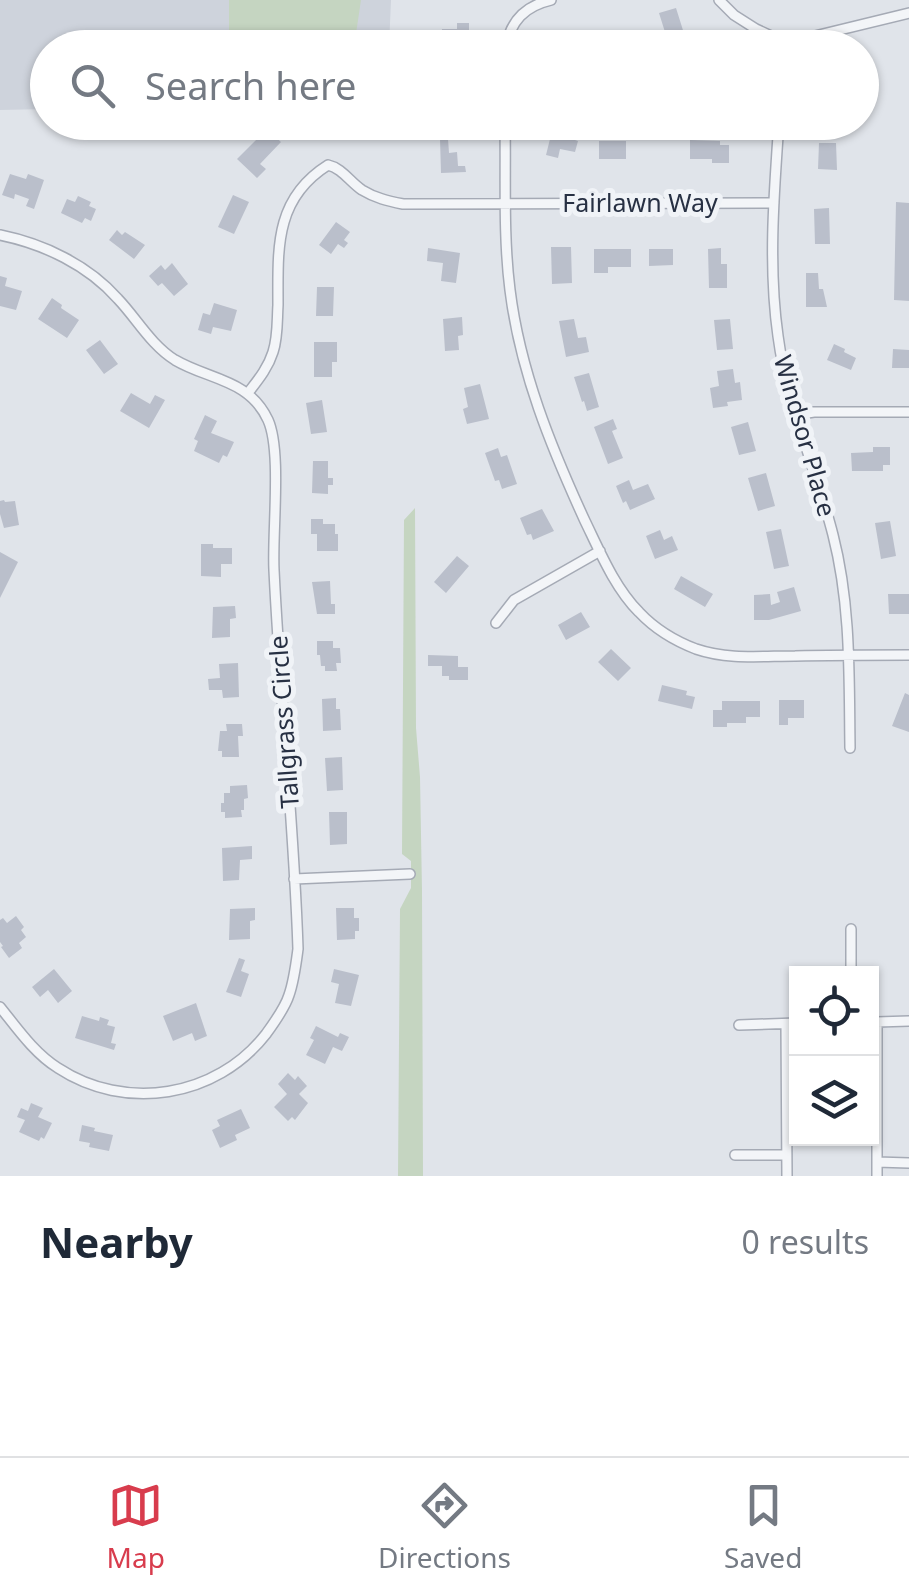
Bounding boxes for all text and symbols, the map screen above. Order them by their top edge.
search box [30,30,879,140]
icon: search [65,58,120,113]
text: Search here [145,59,356,111]
street label: Fairlawn Way [562,185,718,219]
street label: Windsor Place [767,351,845,520]
street label: Tallgrass Circle [260,635,306,810]
map controls [789,966,879,1146]
button: locate [789,966,879,1056]
button: layers [789,1056,879,1146]
text: Nearby [40,1213,193,1270]
text: 0 results [742,1220,869,1263]
tab: Map [107,1478,165,1576]
tab: Directions [378,1478,511,1576]
tab: Saved [724,1478,802,1576]

